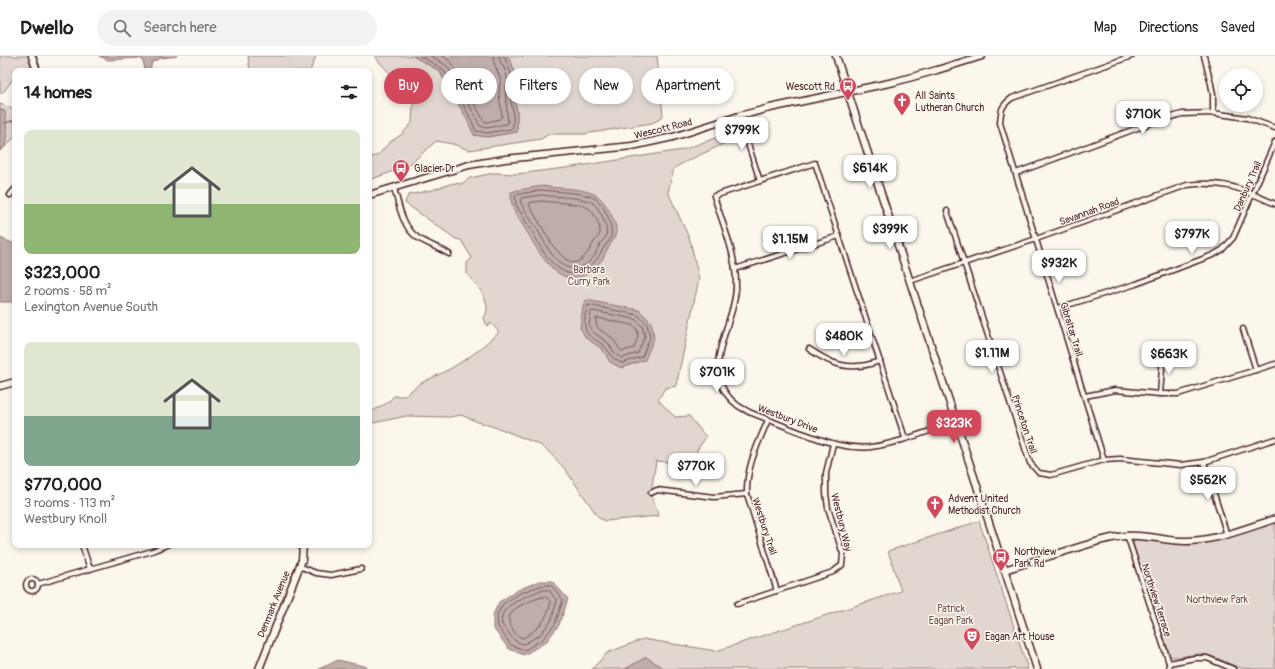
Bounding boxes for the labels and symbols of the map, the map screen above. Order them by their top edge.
bus stop icon: Wescott Rd [838,76,858,101]
place label: Wescott Rd [786,81,835,93]
place label: All Saints Lutheran Church [915,90,985,114]
church icon: All Saints Lutheran Church [892,91,912,116]
pin: $710K [1115,101,1171,135]
street label: Wescott Road [633,116,694,142]
pin: $799K [714,117,770,151]
pin: $614K [842,155,898,189]
bus stop icon: Glacier Dr [391,158,411,183]
street label: Danbury Trail [1231,159,1264,213]
place label: Glacier Dr [414,163,455,175]
street label: Savannah Road [1058,196,1121,228]
pin: $399K [862,216,918,250]
pin: $797K [1164,221,1220,255]
pin: $1.15M [757,226,823,260]
pin: $932K [1031,250,1087,284]
park label: Barbara Curry Park [568,264,611,288]
street label: Gibraltar Trail [1057,301,1085,358]
pin: $480K [816,323,872,357]
pin: $1.11M [959,340,1025,374]
pin: $663K [1141,341,1197,375]
pin: $701K [689,359,745,393]
street label: Princeton Trail [1009,393,1039,455]
street label: Westbury Drive [756,402,819,436]
pin: $323K [926,410,982,444]
pin: $770K [668,453,724,487]
pin: $562K [1180,467,1236,501]
street label: Westbury Way [828,492,854,553]
place label: Advent United Methodist Church [948,493,1021,517]
church icon: Advent United Methodist Church [925,494,945,519]
street label: Westbury Trail [749,496,779,556]
place label: Northview Park Rd [1014,546,1057,570]
bus stop icon: Northview Park Rd [991,547,1011,572]
street label: Northview Terrace [1139,562,1174,638]
street label: Denmark Avenue [255,569,293,639]
park label: Northview Park [1186,594,1249,606]
park label: Patrick Eagan Park [929,603,974,627]
theatre icon: Eagan Art House [962,626,982,651]
place label: Eagan Art House [985,631,1055,643]

